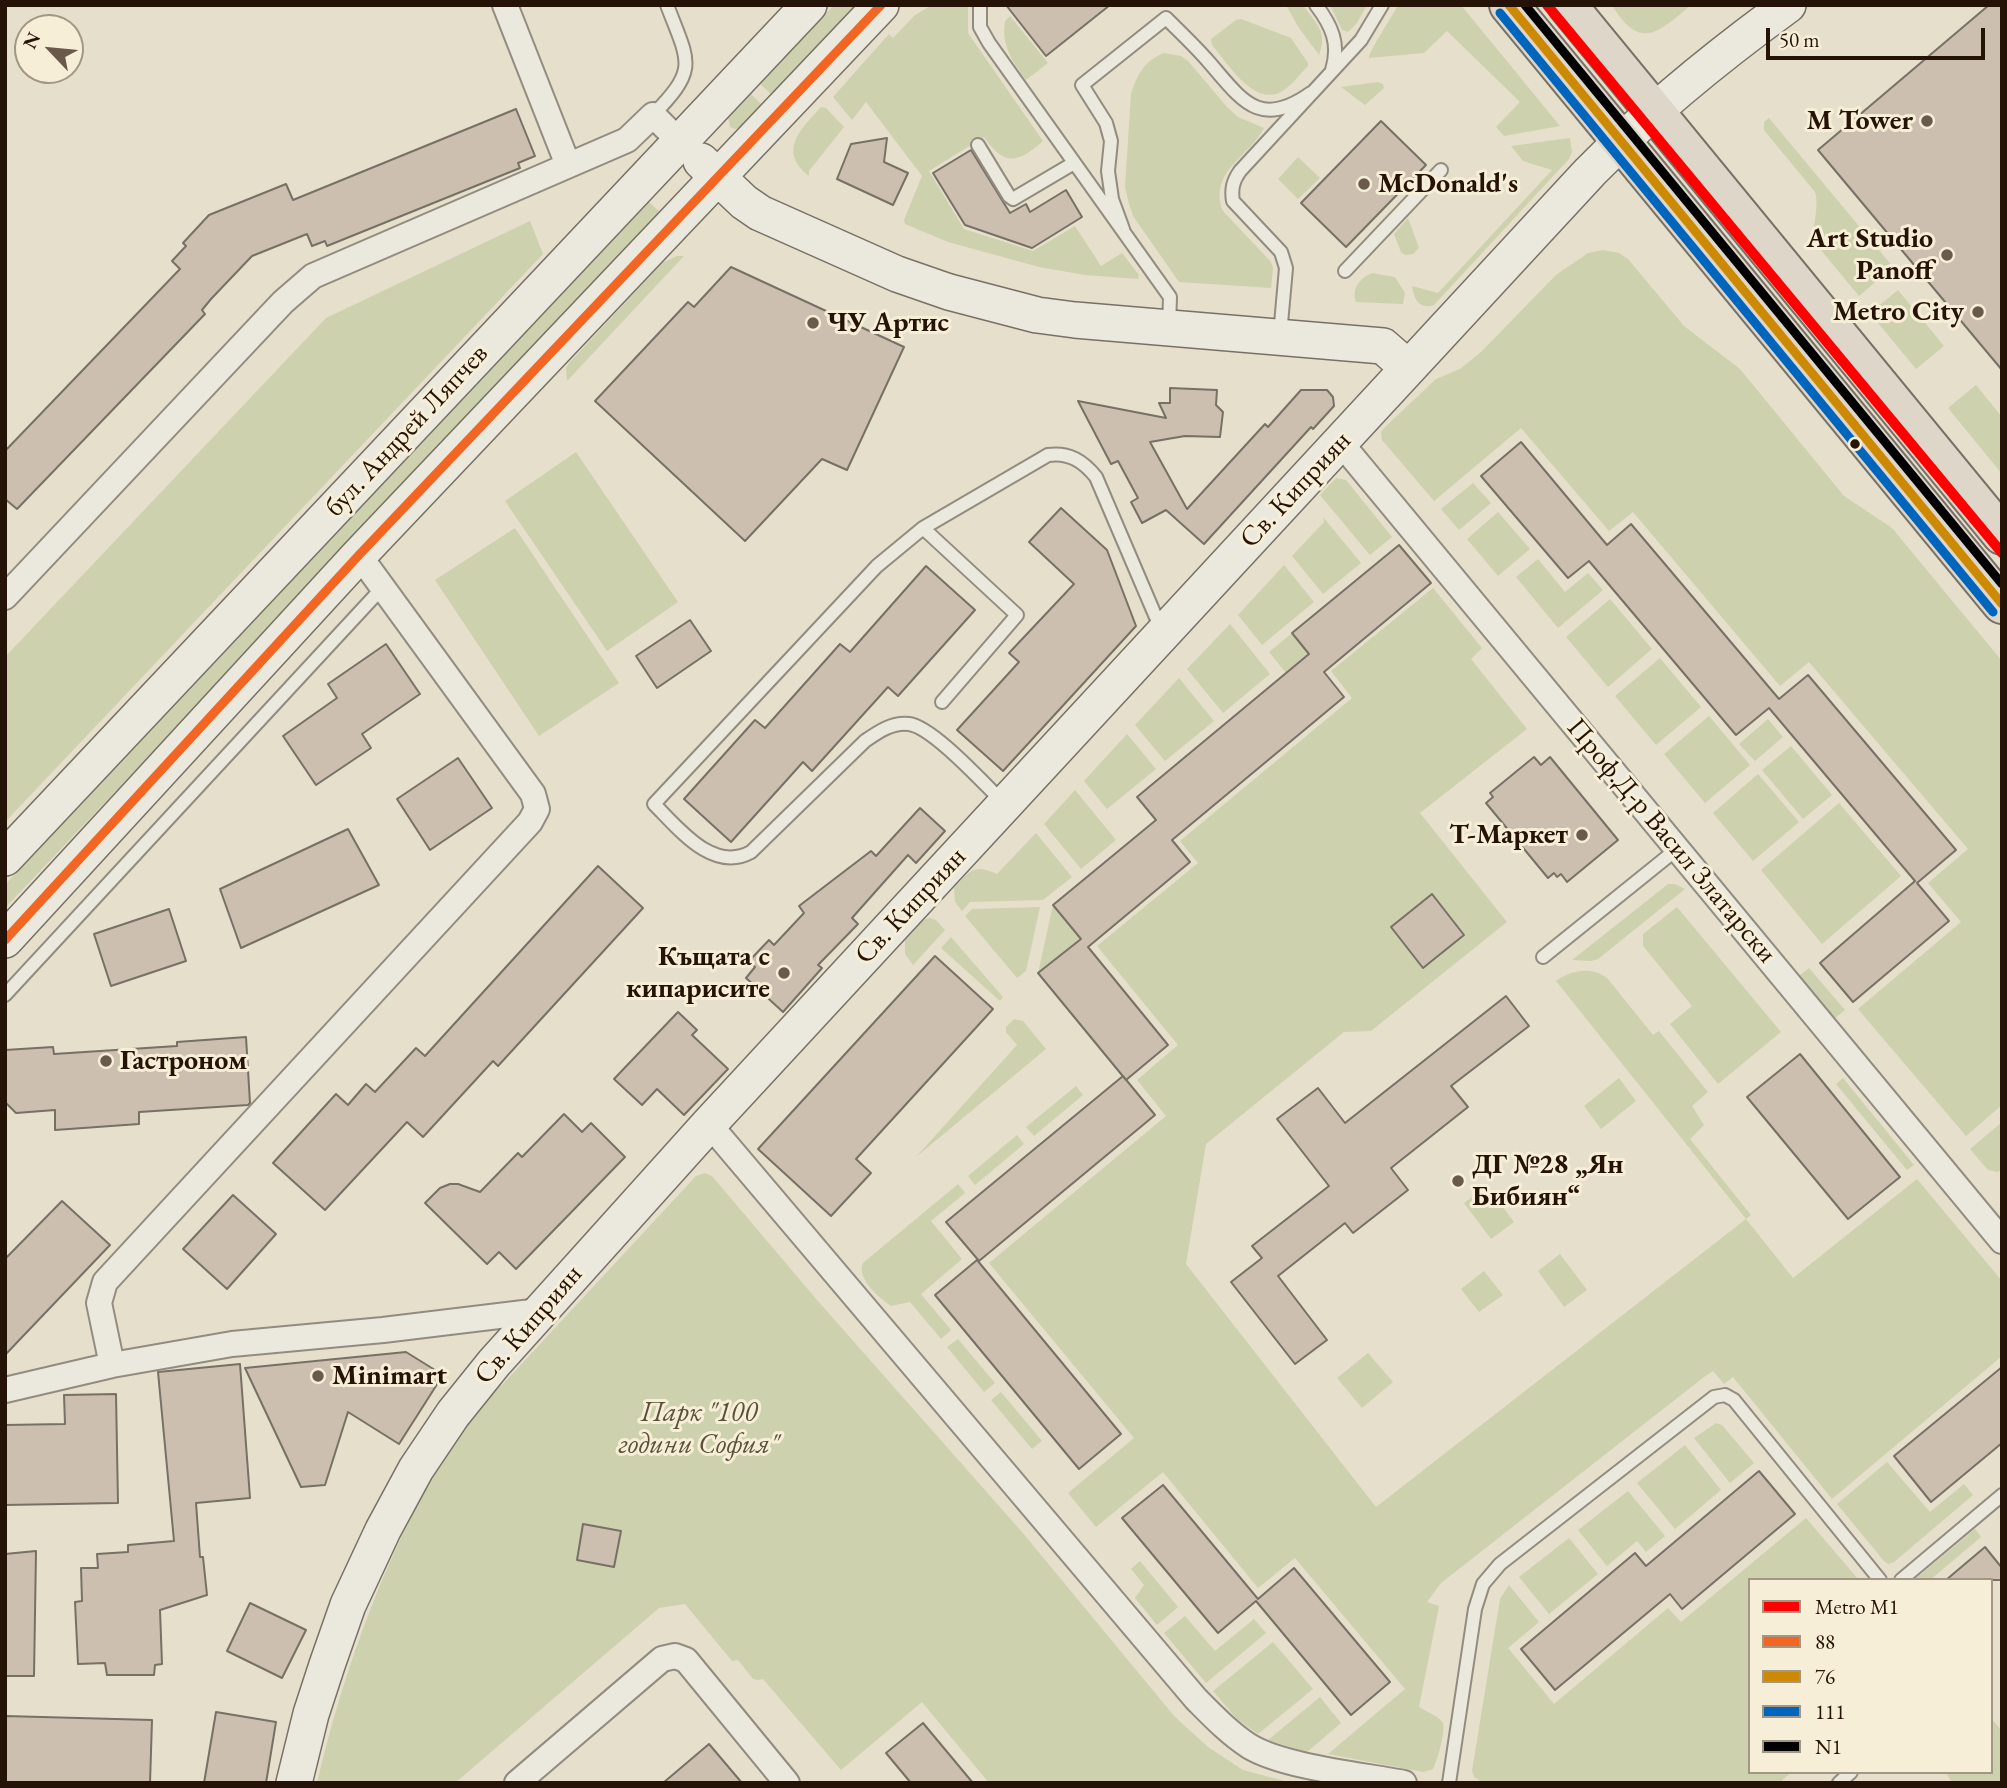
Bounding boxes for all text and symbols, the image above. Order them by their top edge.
north arrow [14,14,84,84]
scale bar [1769,14,1988,58]
text: 50 m [1779,26,1820,53]
text: N [17,28,46,53]
place label: М Tower [1806,104,1913,138]
marker: М Tower [1919,113,1935,129]
place label: McDonald's [1378,167,1518,201]
marker: McDonald's [1356,176,1372,192]
place label: Art Studio Panoff [1807,222,1933,288]
marker: Art Studio Panoff [1939,247,1955,263]
place label: Metro City [1833,295,1964,329]
marker: Metro City [1970,304,1986,320]
place label: ЧУ Артис [827,306,949,340]
marker: ЧУ Артис [805,315,821,331]
street label: бул. Андрей Ляпчев [318,338,496,524]
street label: Св. Киприян [1233,425,1359,555]
unlabelled marker [1848,437,1862,451]
street label: Проф.Д-р Васил Златарски [1559,712,1783,970]
place label: Т-Маркет [1449,818,1568,852]
marker: Т-Маркет [1574,827,1590,843]
street label: Св. Киприян [848,841,974,971]
place label: Къщата с кипарисите [626,940,770,1006]
marker: Къщата с кипарисите [776,965,792,981]
place label: Гастроном [120,1044,247,1078]
marker: Гастроном [98,1053,114,1069]
place label: ДГ №28 „Ян Бибиян“ [1472,1148,1623,1214]
marker: ДГ №28 „Ян Бибиян“ [1450,1173,1466,1189]
street label: Св. Киприян [468,1258,590,1392]
place label: Minimart [332,1359,447,1393]
marker: Minimart [310,1368,326,1384]
park label: Парк "100 години София" [619,1396,779,1462]
legend [1748,1578,1993,1774]
text: Metro M1 [1815,1593,1899,1620]
text: 88 [1815,1628,1835,1655]
text: 76 [1815,1663,1835,1690]
text: 111 [1815,1698,1845,1725]
text: N1 [1815,1733,1842,1760]

